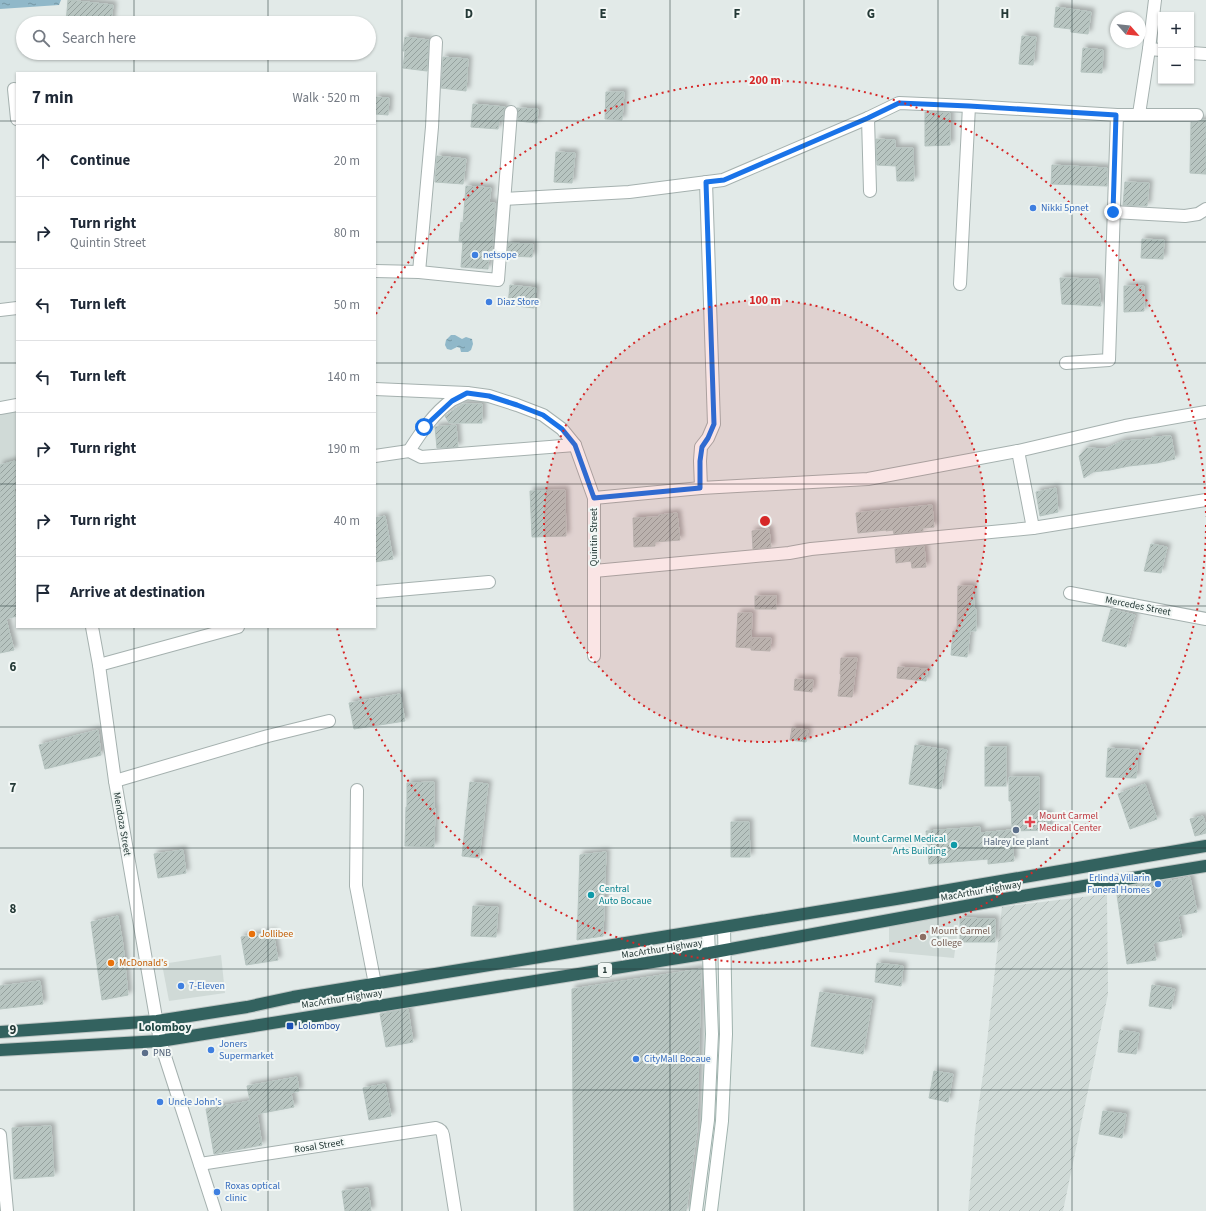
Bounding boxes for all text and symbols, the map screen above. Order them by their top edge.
text: D [465,5,473,23]
text: E [599,5,607,23]
text: F [734,5,741,23]
text: G [867,5,875,23]
text: H [1001,5,1009,23]
north arrow [1110,12,1146,48]
map controls [1158,12,1194,84]
button: + [1158,12,1194,48]
search box [16,16,376,60]
icon: search [30,27,52,49]
text: Search here [62,28,136,49]
button: − [1158,48,1194,84]
text: 200 m [749,72,781,89]
text: 7 min [32,86,73,110]
text: Walk · 520 m [292,89,360,107]
icon: ahead [32,150,54,172]
text: Continue [70,150,130,171]
text: 20 m [334,152,360,170]
place label: Nikki 5pnet [1041,201,1089,215]
marker: Nikki 5pnet [1028,203,1038,213]
route end [1104,203,1122,221]
text: Turn right [70,213,136,234]
icon: right [32,222,54,244]
text: 80 m [334,224,360,242]
text: Quintin Street [70,234,146,252]
place label: netsope [483,248,517,262]
marker: netsope [470,250,480,260]
text: 100 m [749,292,781,309]
icon: left [32,294,54,316]
text: Turn left [70,294,126,315]
place label: Diaz Store [497,295,539,309]
text: 50 m [334,296,360,314]
marker: Diaz Store [484,297,494,307]
icon: left [32,366,54,388]
text: Turn left [70,366,126,387]
text: 140 m [327,368,360,386]
route start [415,418,433,436]
icon: right [32,438,54,460]
text: Turn right [70,438,136,459]
text: 190 m [327,440,360,458]
street label: Quintin Street [587,507,601,566]
icon: right [32,510,54,532]
text: Turn right [70,510,136,531]
text: 40 m [334,512,360,530]
centre of rings [758,514,772,528]
icon: arrive [32,582,54,604]
text: Arrive at destination [70,582,205,603]
street label: Mercedes Street [1104,593,1173,619]
text: 6 [10,658,17,676]
text: 7 [10,779,17,797]
street label: Mendoza Street [109,791,135,858]
place label: Mount Carmel Medical Center [1039,809,1102,835]
marker: Mount Carmel Medical Center [1024,816,1036,828]
marker: Halrey Ice plant [1011,825,1021,835]
place label: Mount Carmel Medical Arts Building [853,832,946,858]
place label: Halrey Ice plant [983,835,1049,849]
marker: Mount Carmel Medical Arts Building [949,840,959,850]
place label: Erlinda Villarin Funeral Homes [1087,871,1150,897]
street label: MacArthur Highway [940,877,1023,905]
marker: Erlinda Villarin Funeral Homes [1153,879,1163,889]
place label: Central Auto Bocaue [599,882,652,908]
marker: Central Auto Bocaue [586,890,596,900]
text: 8 [10,900,17,918]
place label: Mount Carmel College [931,924,990,950]
place label: Jollibee [260,927,293,941]
marker: Jollibee [247,929,257,939]
marker: Mount Carmel College [918,932,928,942]
street label: MacArthur Highway [621,936,704,962]
place label: McDonald's [119,956,168,970]
marker: McDonald's [106,958,116,968]
road number: 1 [598,963,612,977]
place label: 7-Eleven [189,979,225,993]
marker: 7-Eleven [176,981,186,991]
street label: MacArthur Highway [301,986,384,1012]
district label: Lolomboy [139,1019,192,1036]
place label: Lolomboy [298,1019,340,1033]
text: 9 [10,1021,17,1039]
marker: Lolomboy [285,1021,295,1031]
place label: Joners Supermarket [219,1037,274,1063]
marker: Joners Supermarket [206,1045,216,1055]
place label: PNB [153,1046,171,1060]
marker: PNB [140,1048,150,1058]
place label: CityMall Bocaue [644,1052,711,1066]
marker: CityMall Bocaue [631,1054,641,1064]
place label: Uncle John's [168,1095,222,1109]
marker: Uncle John's [155,1097,165,1107]
street label: Rosal Street [293,1135,345,1157]
place label: Roxas optical clinic [225,1179,281,1205]
marker: Roxas optical clinic [212,1187,222,1197]

